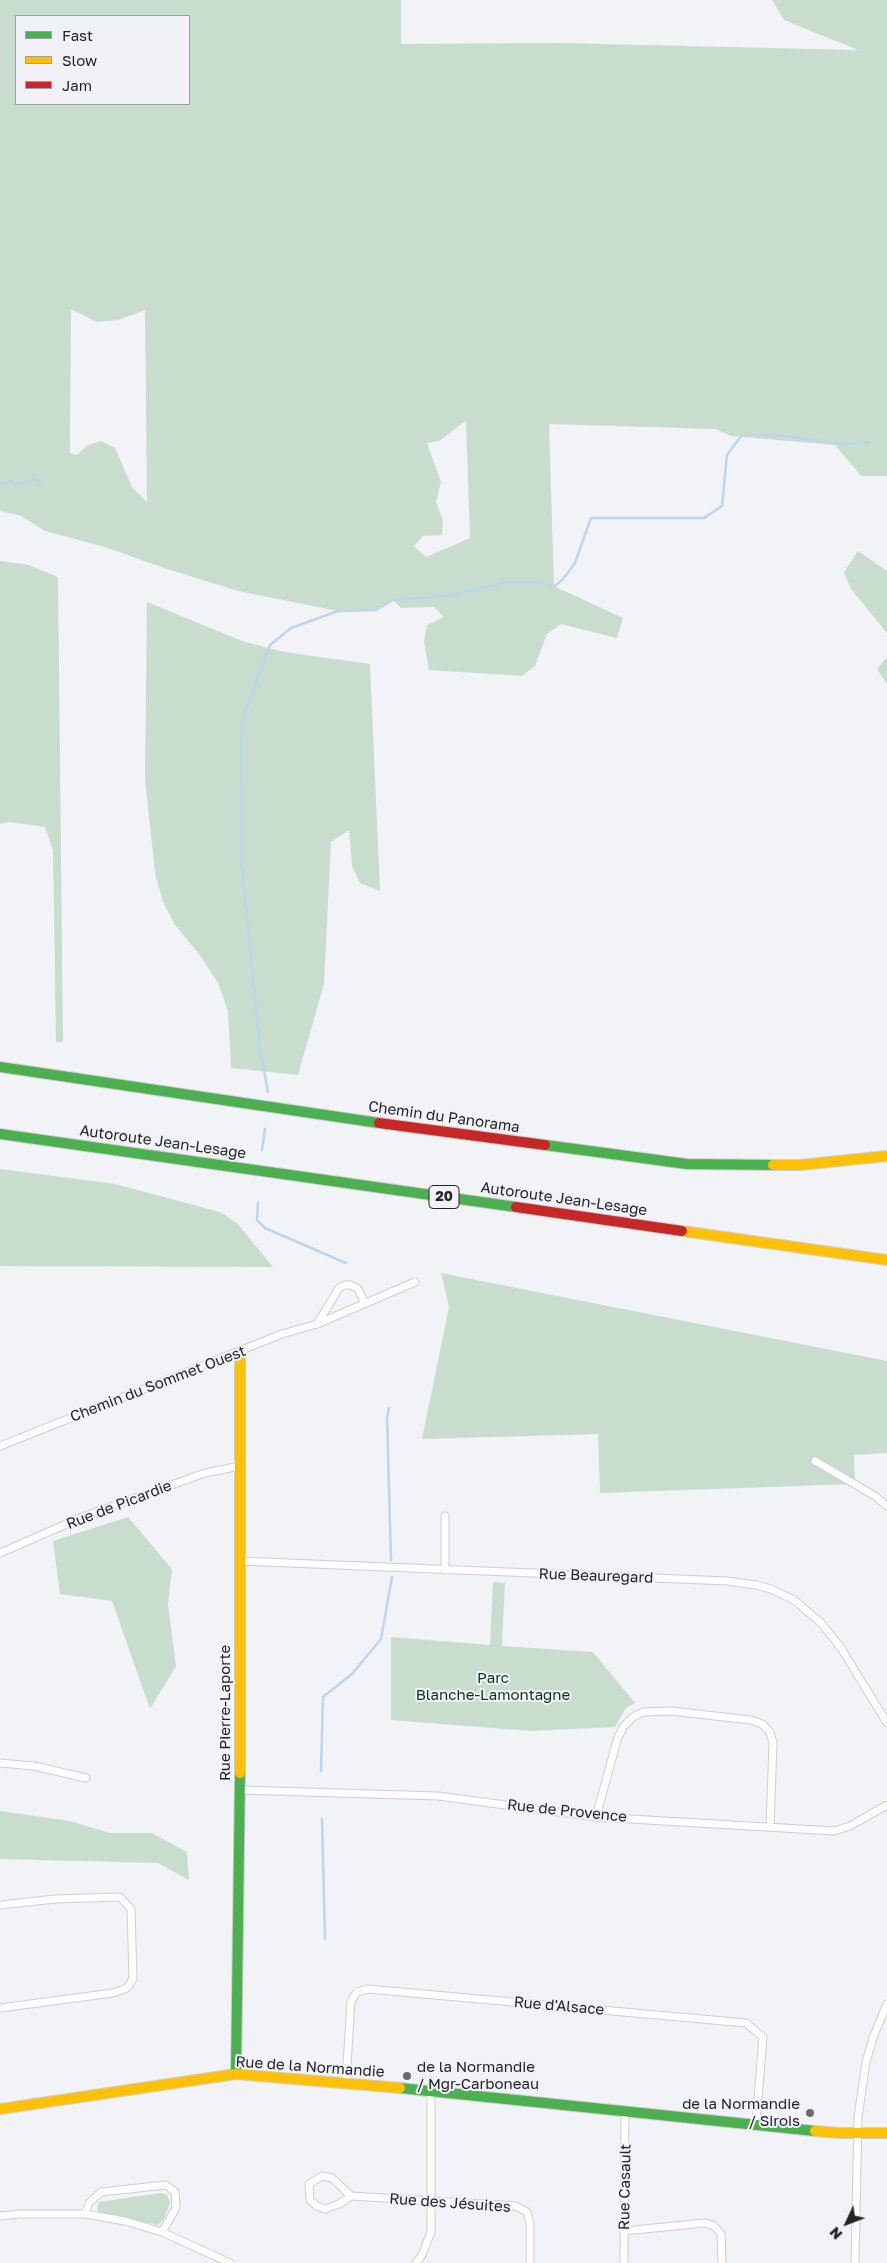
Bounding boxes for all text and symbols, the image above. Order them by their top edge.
legend [15,15,190,105]
text: Fast [62,26,93,44]
text: Slow [62,51,97,69]
text: Jam [62,76,92,94]
street label: Chemin du Panorama [367,1097,521,1137]
street label: Autoroute Jean-Lesage [79,1121,247,1163]
street label: Autoroute Jean-Lesage [480,1178,648,1220]
road number: 20 [429,1186,459,1208]
street label: Chemin du Sommet Ouest [68,1342,248,1426]
street label: Rue de Picardie [64,1477,174,1533]
street label: Rue Beauregard [538,1565,654,1587]
street label: Rue Pierre-Laporte [216,1645,234,1781]
park label: Parc Blanche-Lamontagne [416,1669,570,1704]
street label: Rue de Provence [506,1796,628,1826]
street label: Rue d'Alsace [513,1993,605,2019]
street label: Rue de la Normandie [235,2053,385,2081]
place label: de la Normandie / Mgr-Carboneau [417,2058,539,2093]
marker: de la Normandie / Mgr-Carboneau [401,2070,413,2082]
place label: de la Normandie / Sirois [682,2095,800,2130]
marker: de la Normandie / Sirois [804,2107,816,2119]
street label: Rue Casault [615,2144,635,2230]
street label: Rue des Jésuites [389,2190,511,2216]
north arrow [822,2198,872,2248]
text: N [826,2224,846,2243]

